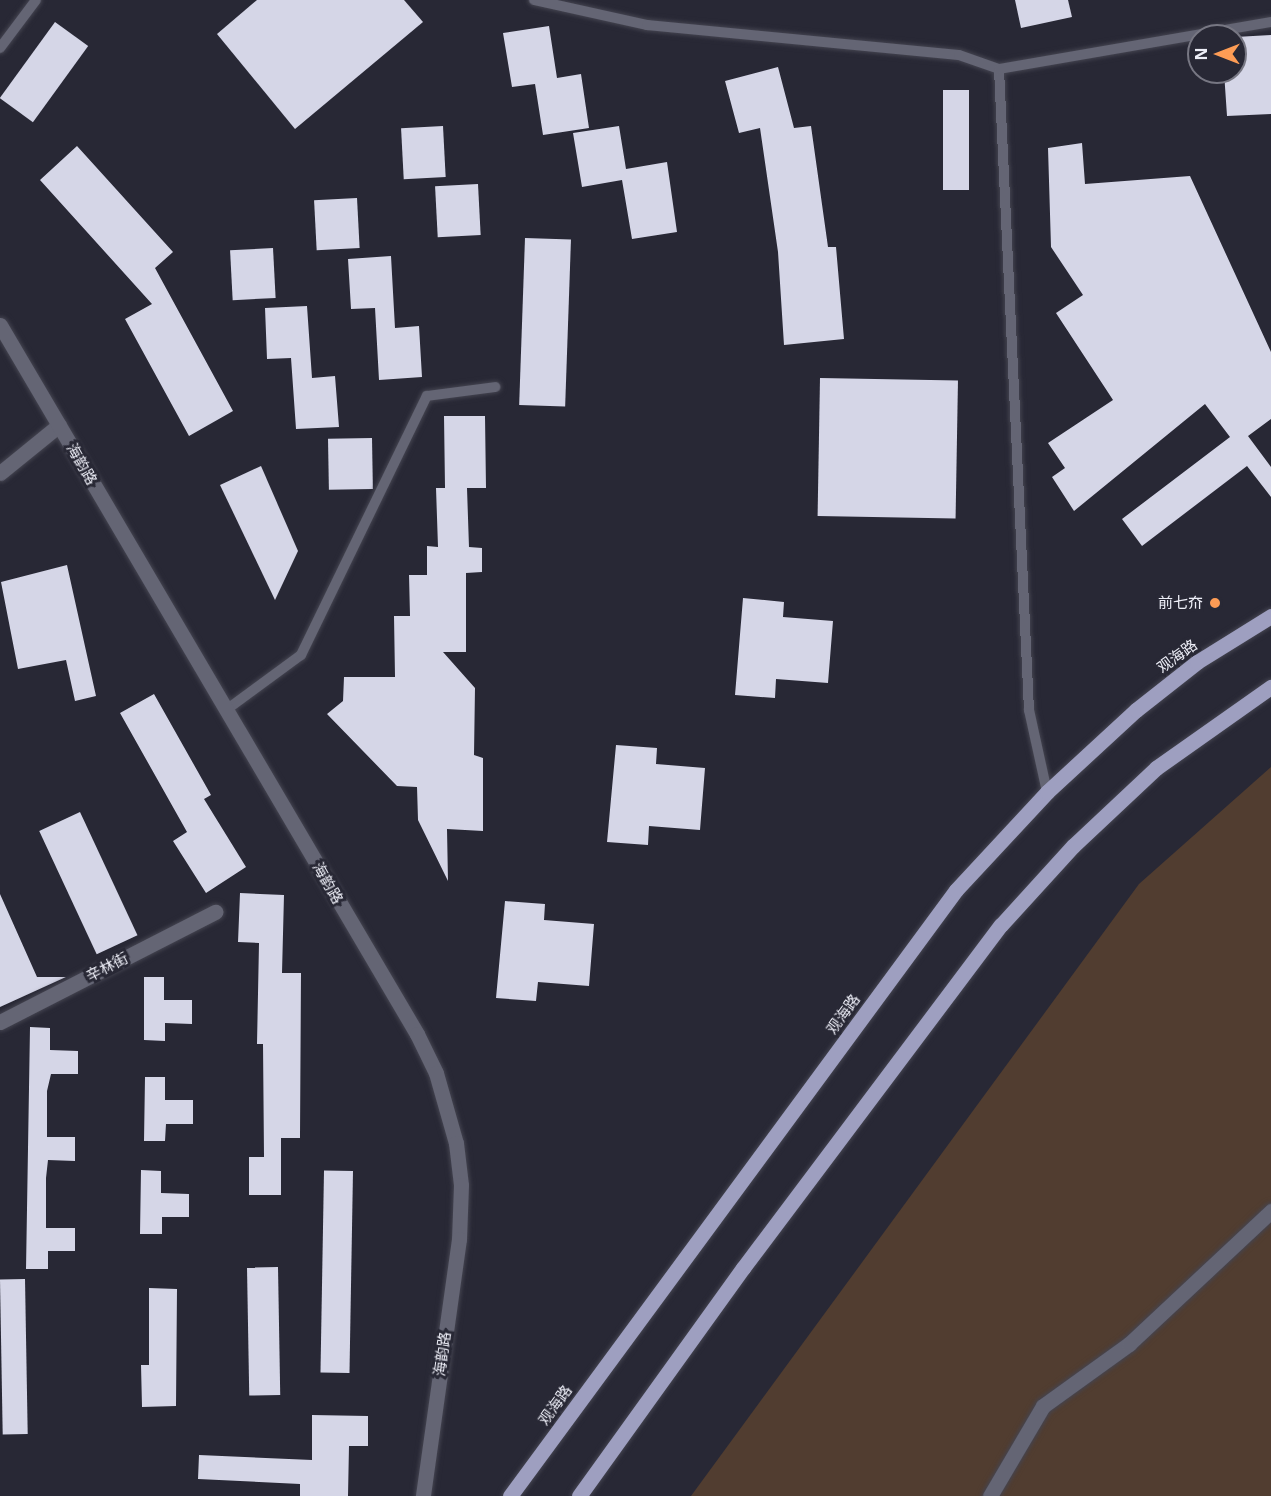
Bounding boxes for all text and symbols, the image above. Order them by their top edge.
north arrow [1187,24,1247,84]
text: N [1190,48,1212,61]
street label: 海韵路 [63,440,101,488]
place label: 前七夼 [1158,594,1203,612]
marker: 前七夼 [1208,596,1222,610]
street label: 观海路 [1154,635,1200,677]
street label: 海韵路 [309,859,347,907]
street label: 辛林街 [83,949,131,985]
street label: 观海路 [822,991,864,1037]
street label: 海韵路 [430,1330,454,1378]
street label: 观海路 [534,1382,576,1428]

